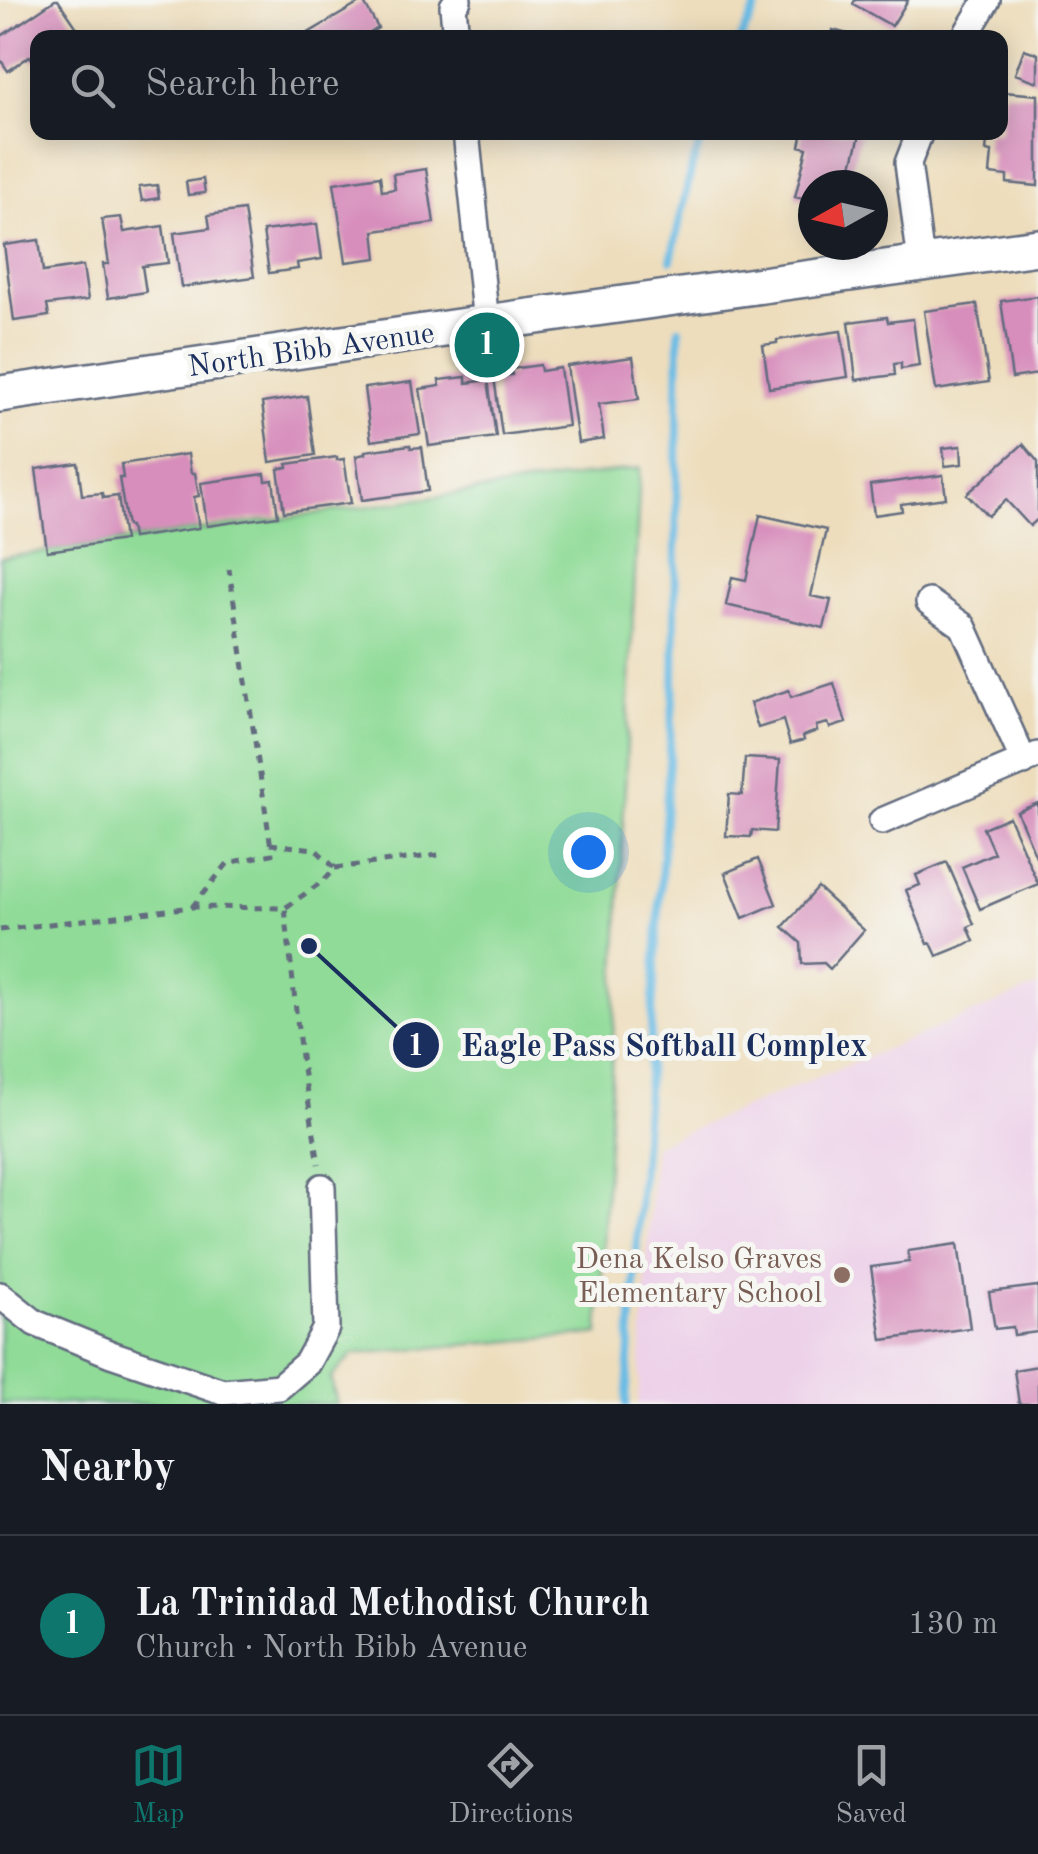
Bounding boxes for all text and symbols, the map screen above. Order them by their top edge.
search box [30,30,1008,140]
icon: search [65,58,120,113]
text: Search here [145,66,340,104]
north arrow [798,170,888,260]
pin: 1 [454,308,520,382]
street label: North Bibb Avenue [186,319,437,383]
your location [563,827,614,878]
callout: Eagle Pass Softball Complex [391,1014,888,1076]
text: 1 [407,1032,425,1062]
text: Eagle Pass Softball Complex [461,1032,867,1064]
place label: Dena Kelso Graves Elementary School [575,1245,822,1309]
marker: Dena Kelso Graves Elementary School [831,1264,853,1286]
text: Nearby [40,1448,176,1490]
text: La Trinidad Methodist Church [135,1586,650,1624]
text: 1 [63,1609,82,1641]
text: 130 m [908,1609,998,1641]
text: Church · North Bibb Avenue [135,1633,528,1665]
tab: Map [131,1738,186,1833]
tab: Directions [449,1738,573,1833]
tab: Saved [835,1738,907,1833]

